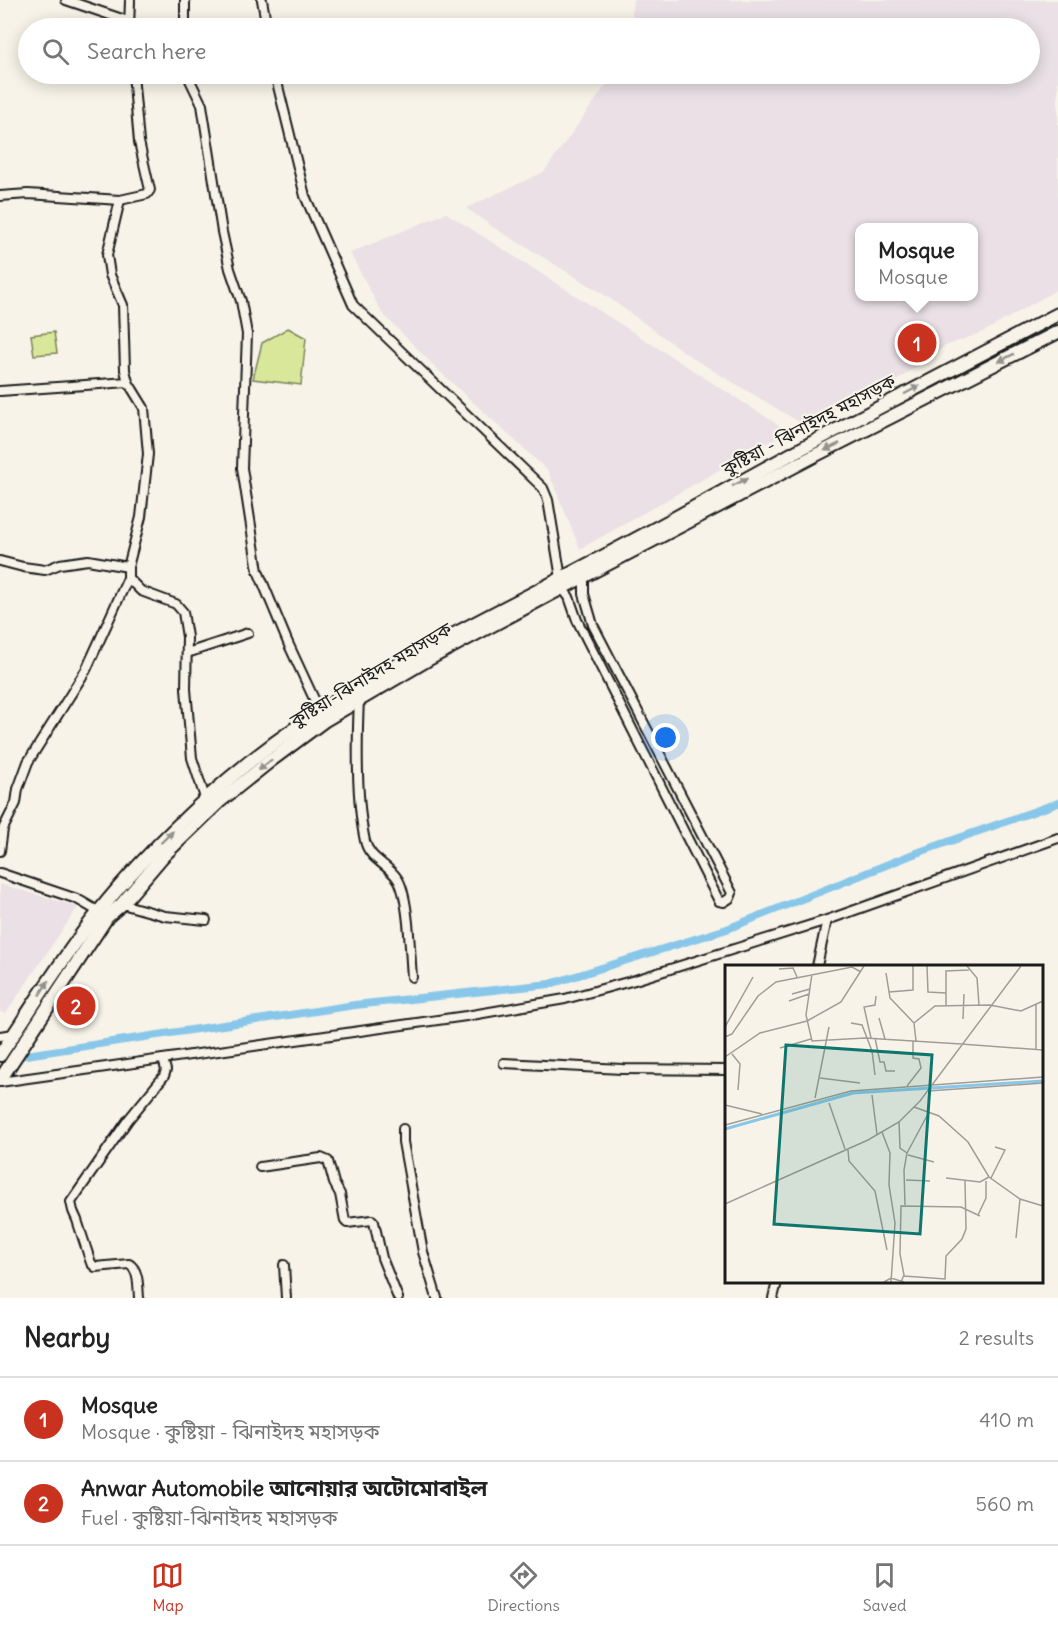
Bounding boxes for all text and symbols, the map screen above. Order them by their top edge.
search box [18,18,1040,84]
icon: search [39,35,72,68]
text: Search here [87,37,206,65]
popup [855,223,978,301]
text: Mosque [878,236,955,264]
text: Mosque [878,264,948,289]
pin: 1 [898,320,936,366]
one-way arrow [997,353,1015,363]
street label: কুষ্টিয়া - ঝিনাইদহ মহাসড়ক [717,369,900,481]
one-way arrow [904,385,921,395]
one-way arrow [824,442,841,452]
one-way arrow [732,477,749,487]
street label: কুষ্টিয়া-ঝিনাইদহ মহাসড়ক [285,617,456,733]
your location [651,723,680,752]
one-way arrow [257,758,272,771]
one-way arrow [160,830,175,844]
inset map [725,965,1043,1283]
one-way arrow [39,980,50,996]
pin: 2 [56,984,96,1028]
text: Nearby [24,1321,110,1354]
text: 2 results [959,1325,1034,1350]
text: Mosque [81,1391,158,1419]
text: 1 [40,1407,47,1432]
text: 410 m [979,1407,1034,1432]
text: Mosque · কুষ্টিয়া - ঝিনাইদহ মহাসড়ক [81,1419,380,1444]
text: Anwar Automobile আনোয়ার অটোমোবাইল [81,1474,487,1502]
text: 2 [38,1491,49,1516]
text: 560 m [976,1491,1034,1516]
text: Fuel · কুষ্টিয়া-ঝিনাইদহ মহাসড়ক [81,1505,338,1530]
tab: Map [151,1559,184,1615]
tab: Directions [487,1559,560,1615]
tab: Saved [863,1559,907,1615]

